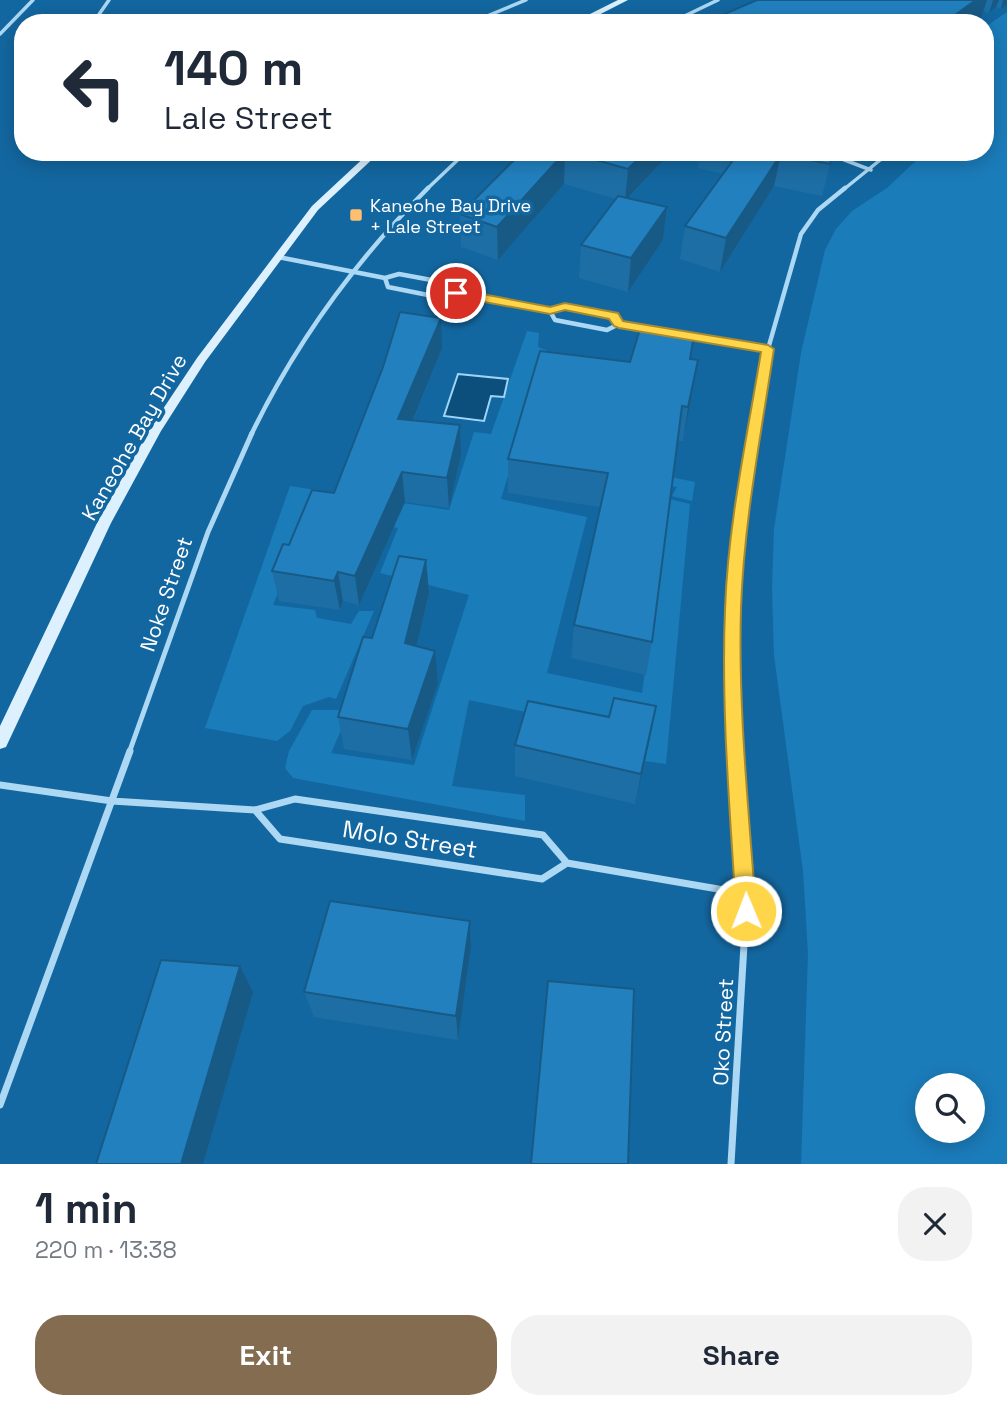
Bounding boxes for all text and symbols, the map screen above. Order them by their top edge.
text: 140 m [164,37,303,99]
icon: left [49,42,140,133]
text: Lale Street [164,98,333,138]
place label: Kaneohe Bay Drive + Lale Street [370,194,531,238]
marker: Kaneohe Bay Drive + Lale Street [348,207,364,223]
pin [426,263,486,323]
icon: arrive [437,274,475,312]
street label: Kaneohe Bay Drive [75,349,193,525]
street label: Noke Street [134,533,198,655]
street label: Molo Street [341,813,479,865]
position arrow [709,874,783,948]
street label: Oko Street [707,978,739,1086]
map controls [915,1073,985,1143]
button: search [915,1073,985,1143]
text: 1 min [35,1182,138,1235]
button: close [898,1187,972,1261]
text: 220 m · 13:38 [35,1235,177,1265]
button: Exit [35,1315,497,1395]
button: Share [511,1315,972,1395]

